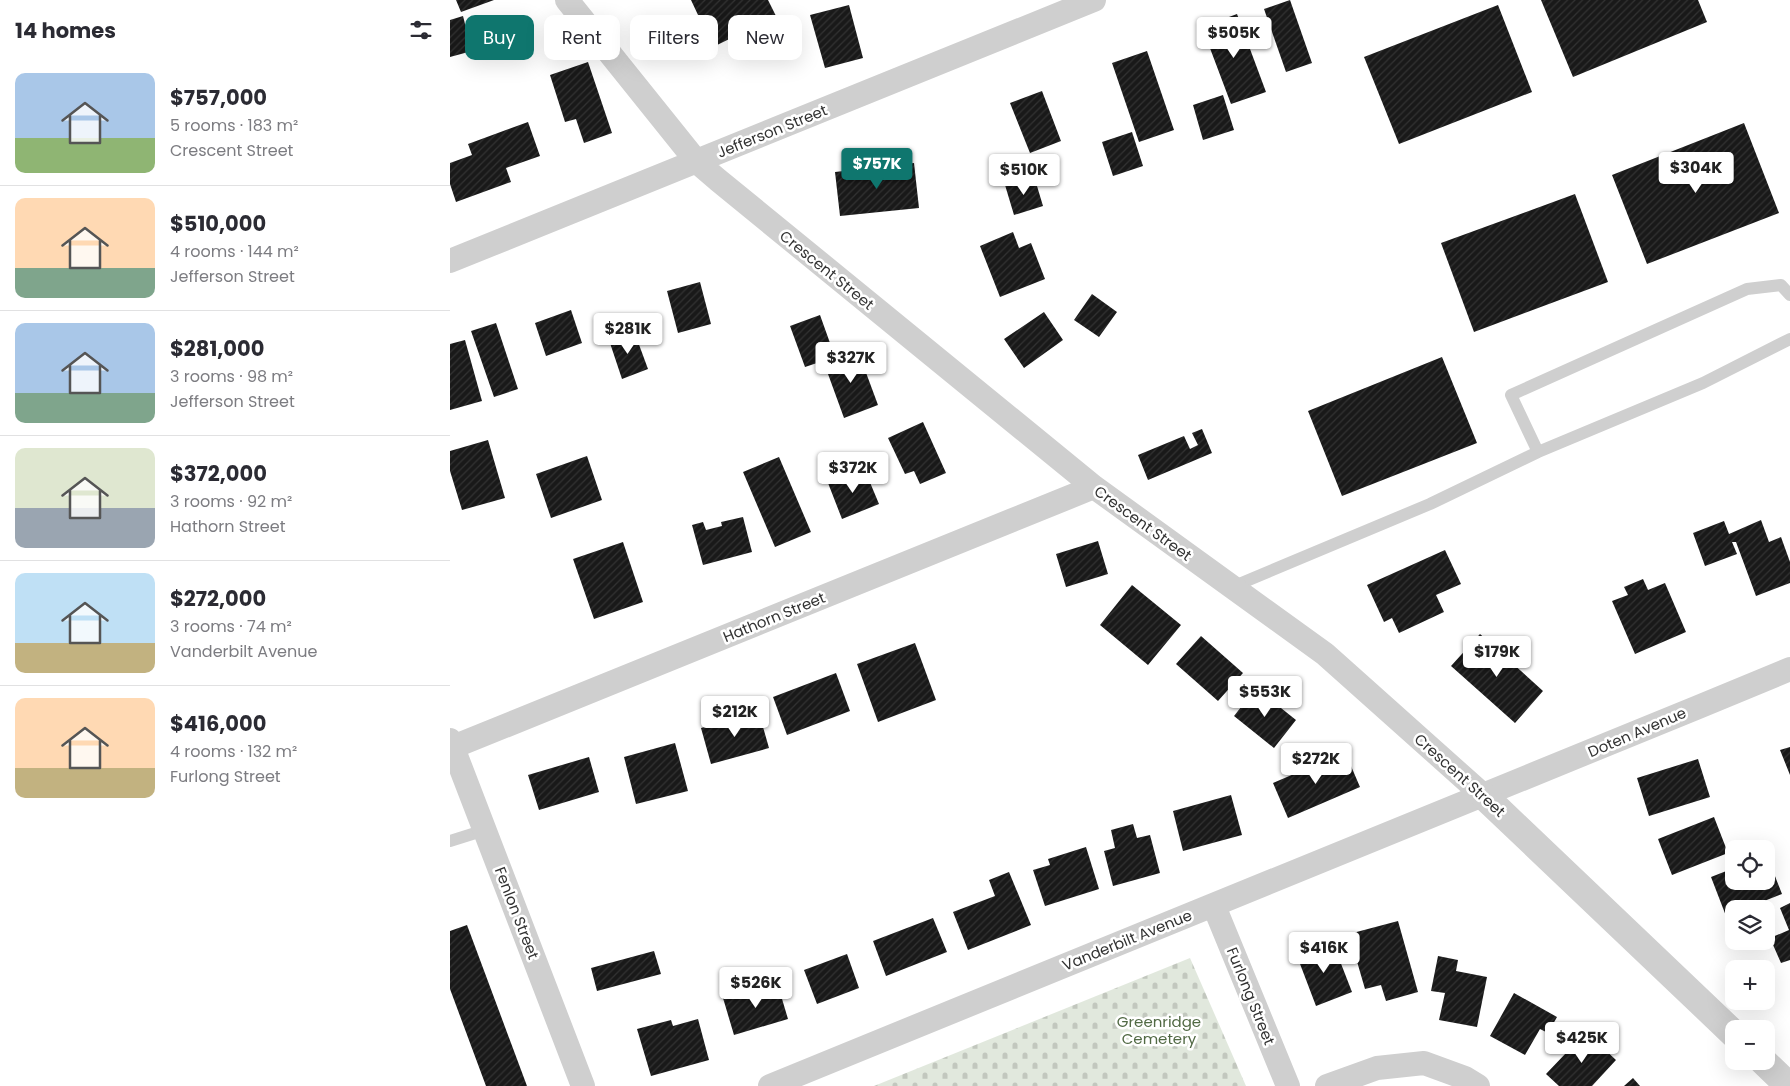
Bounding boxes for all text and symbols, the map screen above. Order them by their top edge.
chip: Buy [465,15,534,60]
chip: Rent [544,15,620,60]
chip: Filters [630,15,718,60]
chip: New [728,15,802,60]
text: 14 homes [15,16,116,45]
icon: filters [407,16,435,44]
pin: $505K [1199,17,1269,59]
text: $505K [1208,21,1260,44]
text: $757,000 [170,83,267,112]
icon: home [55,93,115,153]
street label: Jefferson Street [714,99,830,163]
text: 5 rooms · 183 m² [170,114,298,137]
text: Crescent Street [170,139,293,162]
pin: $757K [842,148,912,190]
text: $757K [852,152,902,175]
pin: $304K [1661,152,1731,194]
pin: $510K [989,154,1059,196]
text: $304K [1670,156,1722,179]
text: $510K [1000,158,1048,181]
text: $510,000 [170,209,266,238]
icon: home [55,218,115,278]
street label: Crescent Street [775,225,879,315]
text: 4 rooms · 144 m² [170,240,299,263]
text: Jefferson Street [170,265,295,288]
pin: $281K [593,312,663,355]
text: $281K [604,317,652,340]
text: $281,000 [170,334,264,363]
pin: $327K [816,342,886,384]
icon: home [55,343,115,403]
text: $327K [826,346,876,369]
text: 3 rooms · 98 m² [170,365,293,388]
text: Jefferson Street [170,390,295,413]
pin: $372K [818,452,888,494]
text: $372K [828,456,878,479]
text: $372,000 [170,459,267,488]
icon: home [55,468,115,528]
street label: Crescent Street [1090,481,1196,565]
text: 3 rooms · 92 m² [170,490,292,513]
text: Hathorn Street [170,515,286,538]
text: $272,000 [170,584,266,613]
street label: Hathorn Street [720,587,828,647]
icon: home [55,593,115,653]
text: 3 rooms · 74 m² [170,615,292,638]
pin: $179K [1462,636,1532,678]
text: Vanderbilt Avenue [170,640,317,663]
text: $179K [1474,640,1520,663]
pin: $553K [1230,676,1300,718]
text: $553K [1239,680,1291,703]
pin: $212K [700,696,770,738]
text: $212K [712,700,758,723]
street label: Doten Avenue [1585,702,1689,762]
text: $416,000 [170,709,266,738]
icon: home [55,718,115,778]
street label: Crescent Street [1410,728,1510,822]
text: 4 rooms · 132 m² [170,740,297,763]
pin: $272K [1281,742,1351,785]
text: $272K [1292,747,1340,770]
text: Furlong Street [170,765,281,788]
map controls [1725,840,1775,1070]
button: locate [1725,840,1775,890]
street label: Fenlon Street [490,864,544,962]
button: layers [1725,900,1775,950]
street label: Vanderbilt Avenue [1059,904,1195,976]
pin: $416K [1289,932,1359,974]
text: $416K [1300,936,1348,959]
street label: Furlong Street [1222,944,1280,1048]
button: + [1725,960,1775,1010]
pin: $526K [721,966,791,1009]
text: $526K [730,971,782,994]
park label: Greenridge Cemetery [1117,1011,1201,1049]
button: − [1725,1020,1775,1070]
pin: $425K [1547,1022,1617,1064]
text: $425K [1556,1026,1608,1049]

